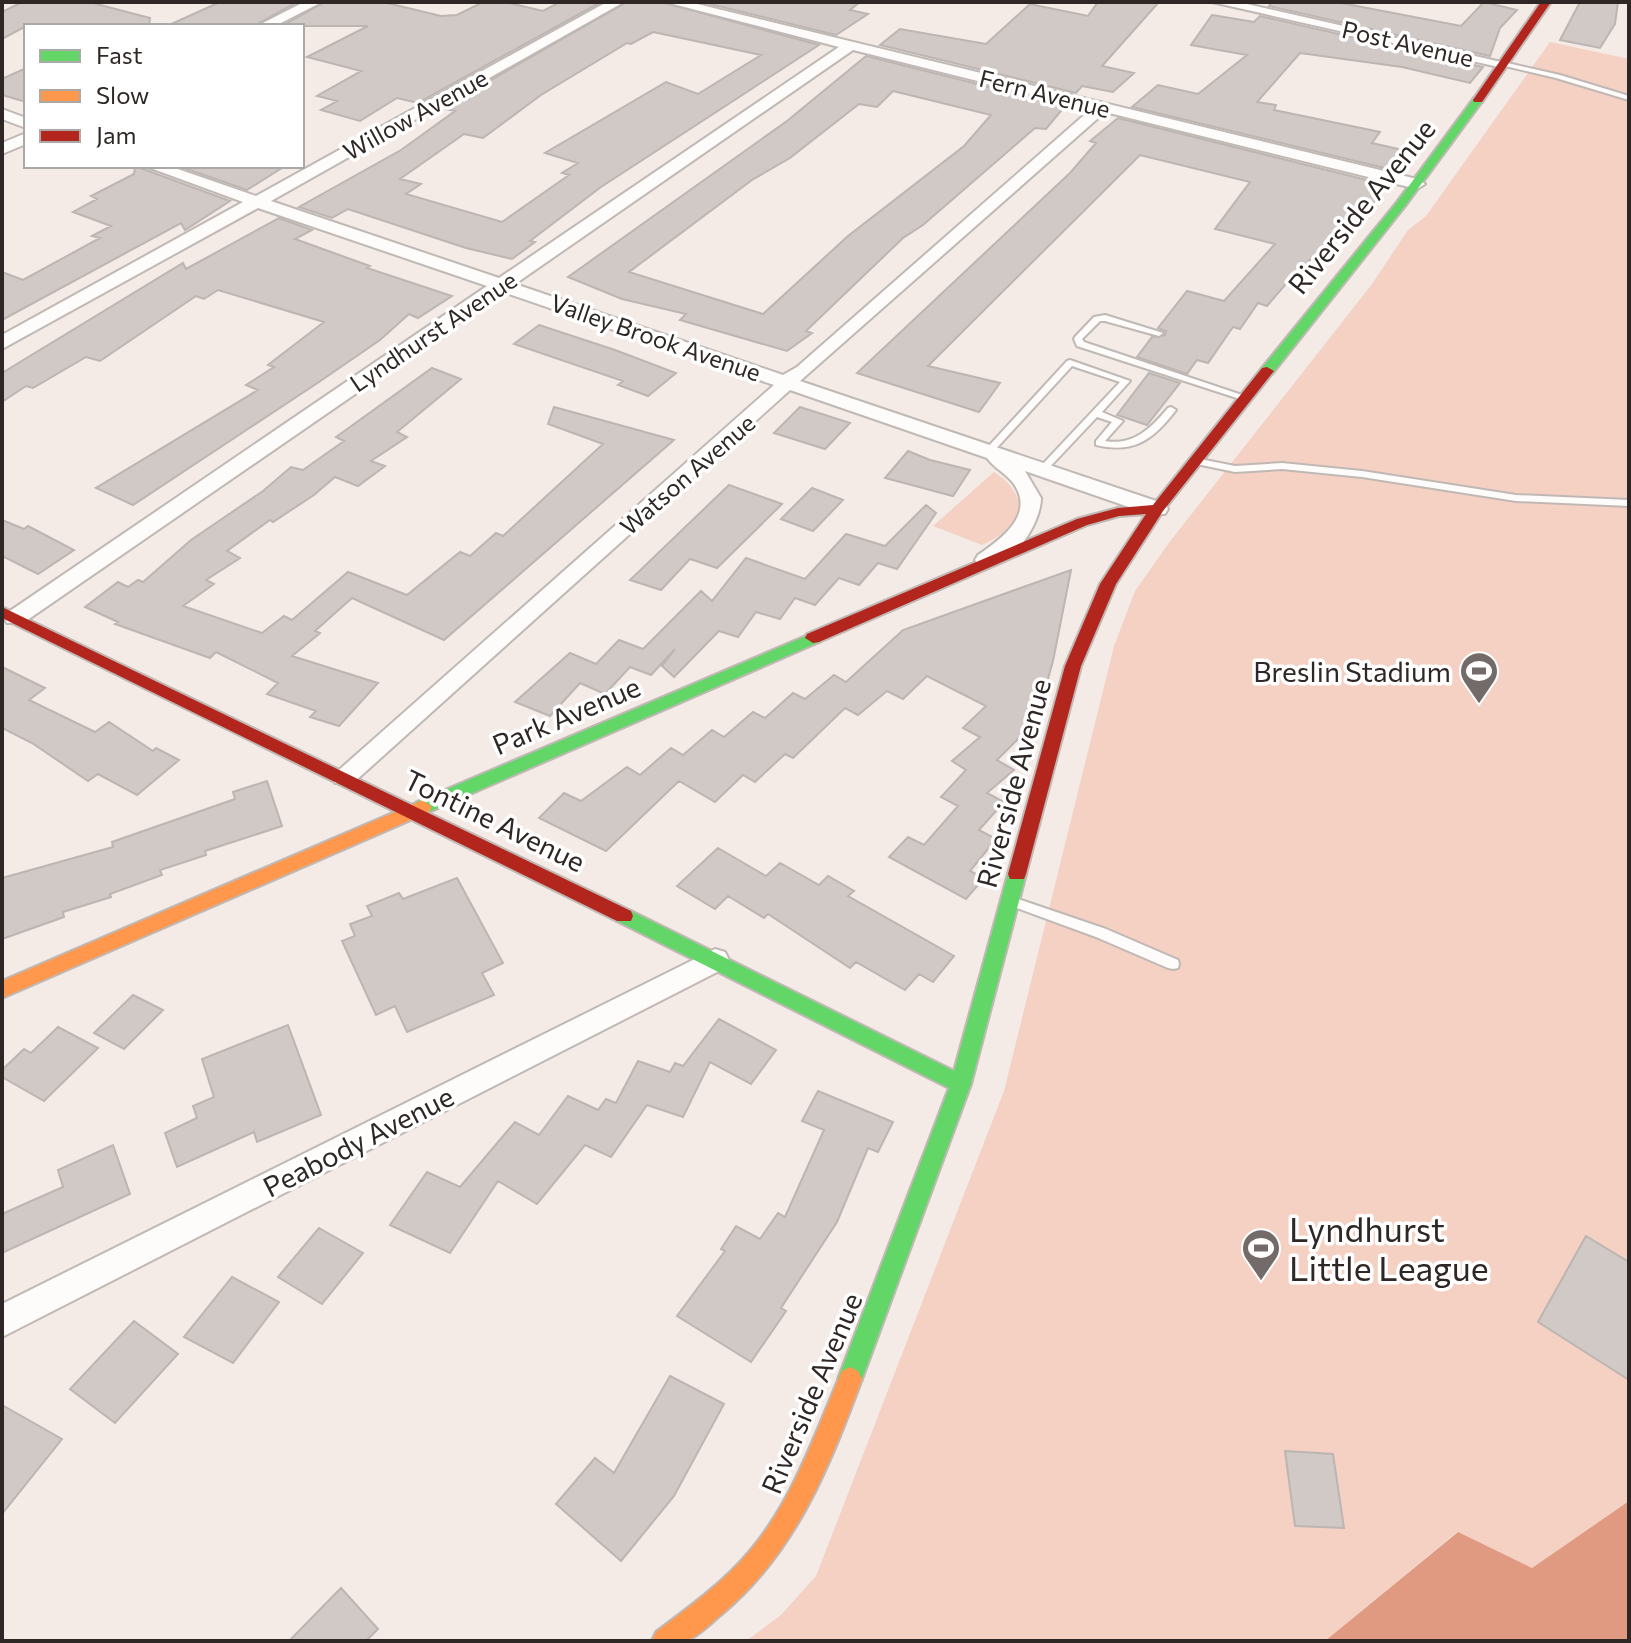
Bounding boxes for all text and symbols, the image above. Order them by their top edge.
street label: Post Avenue [1339,14,1477,72]
legend [24,24,304,168]
text: Fast [96,40,143,69]
street label: Willow Avenue [338,62,492,166]
street label: Fern Avenue [977,63,1113,123]
text: Slow [96,80,149,109]
street label: Riverside Avenue [1280,112,1442,300]
text: Jam [96,120,136,149]
street label: Lyndhurst Avenue [344,265,522,397]
street label: Valley Brook Avenue [547,287,765,387]
street label: Watson Avenue [614,408,760,540]
sports icon: Breslin Stadium [1458,650,1500,705]
place label: Breslin Stadium [1253,654,1451,688]
street label: Park Avenue [487,669,645,761]
street label: Riverside Avenue [969,675,1057,891]
street label: Tontine Avenue [399,762,591,878]
street label: Peabody Avenue [257,1078,459,1204]
place label: Lyndhurst Little League [1289,1207,1489,1288]
sports icon: Lyndhurst Little League [1240,1227,1282,1282]
street label: Riverside Avenue [753,1287,869,1499]

